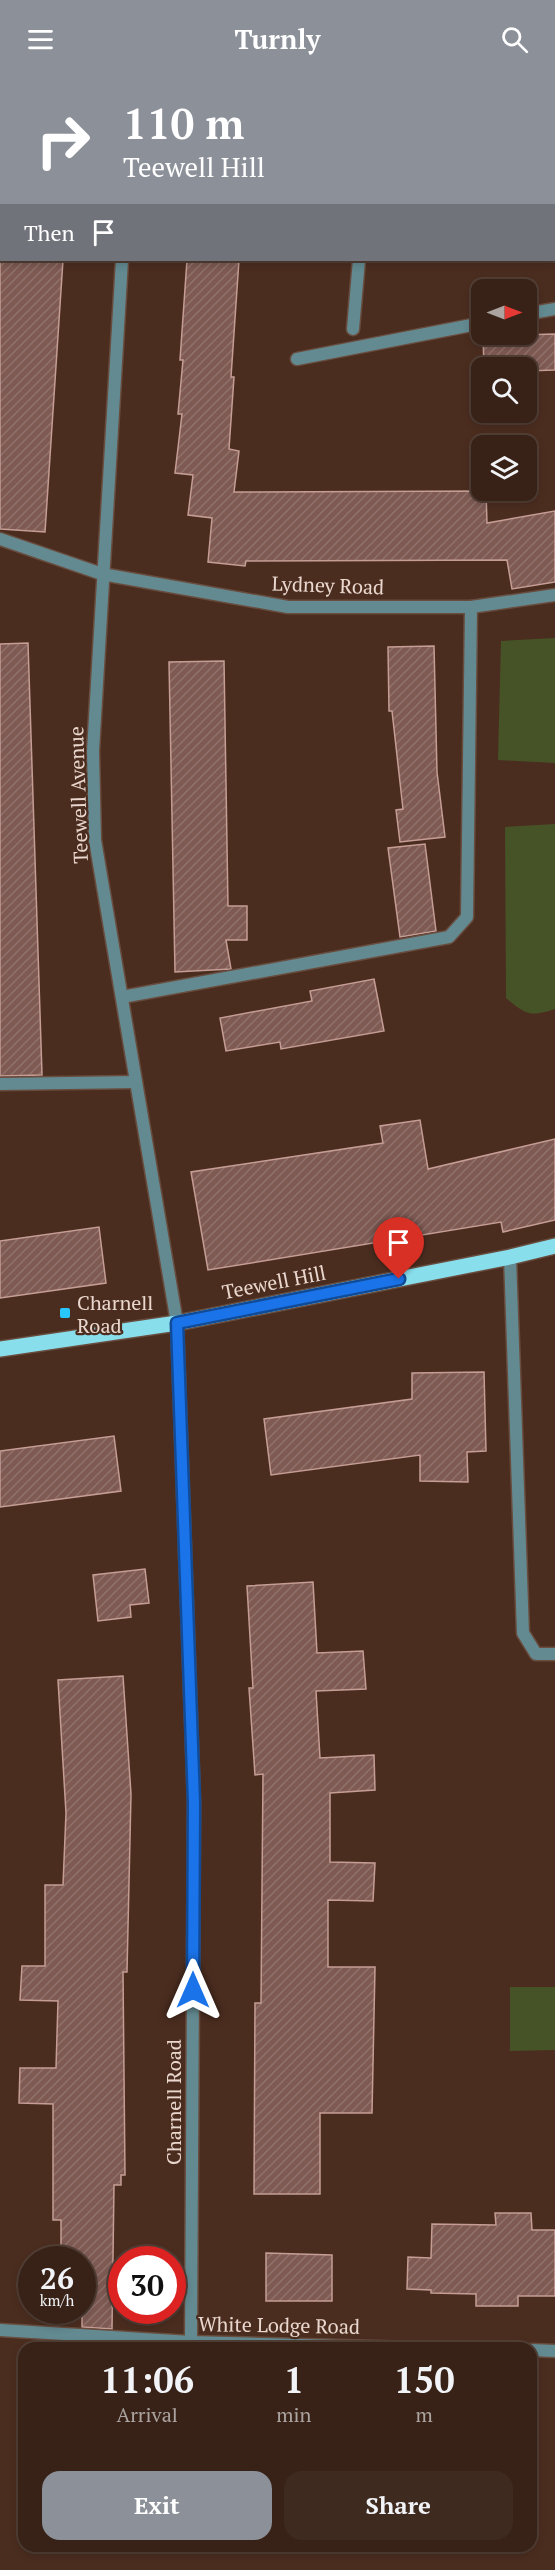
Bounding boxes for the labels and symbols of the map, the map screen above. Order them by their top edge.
north arrow [471,279,537,345]
street label: Lydney Road [271,570,385,600]
street label: Teewell Avenue [62,726,94,864]
pin [373,1217,424,1279]
street label: Teewell Hill [220,1259,328,1305]
place label: Charnell Road [77,1289,153,1339]
marker: Charnell Road [58,1306,72,1320]
position arrow [161,1958,225,2022]
street label: Charnell Road [160,2039,187,2165]
speed limit sign: 30 [108,2246,186,2324]
street label: White Lodge Road [198,2310,360,2340]

